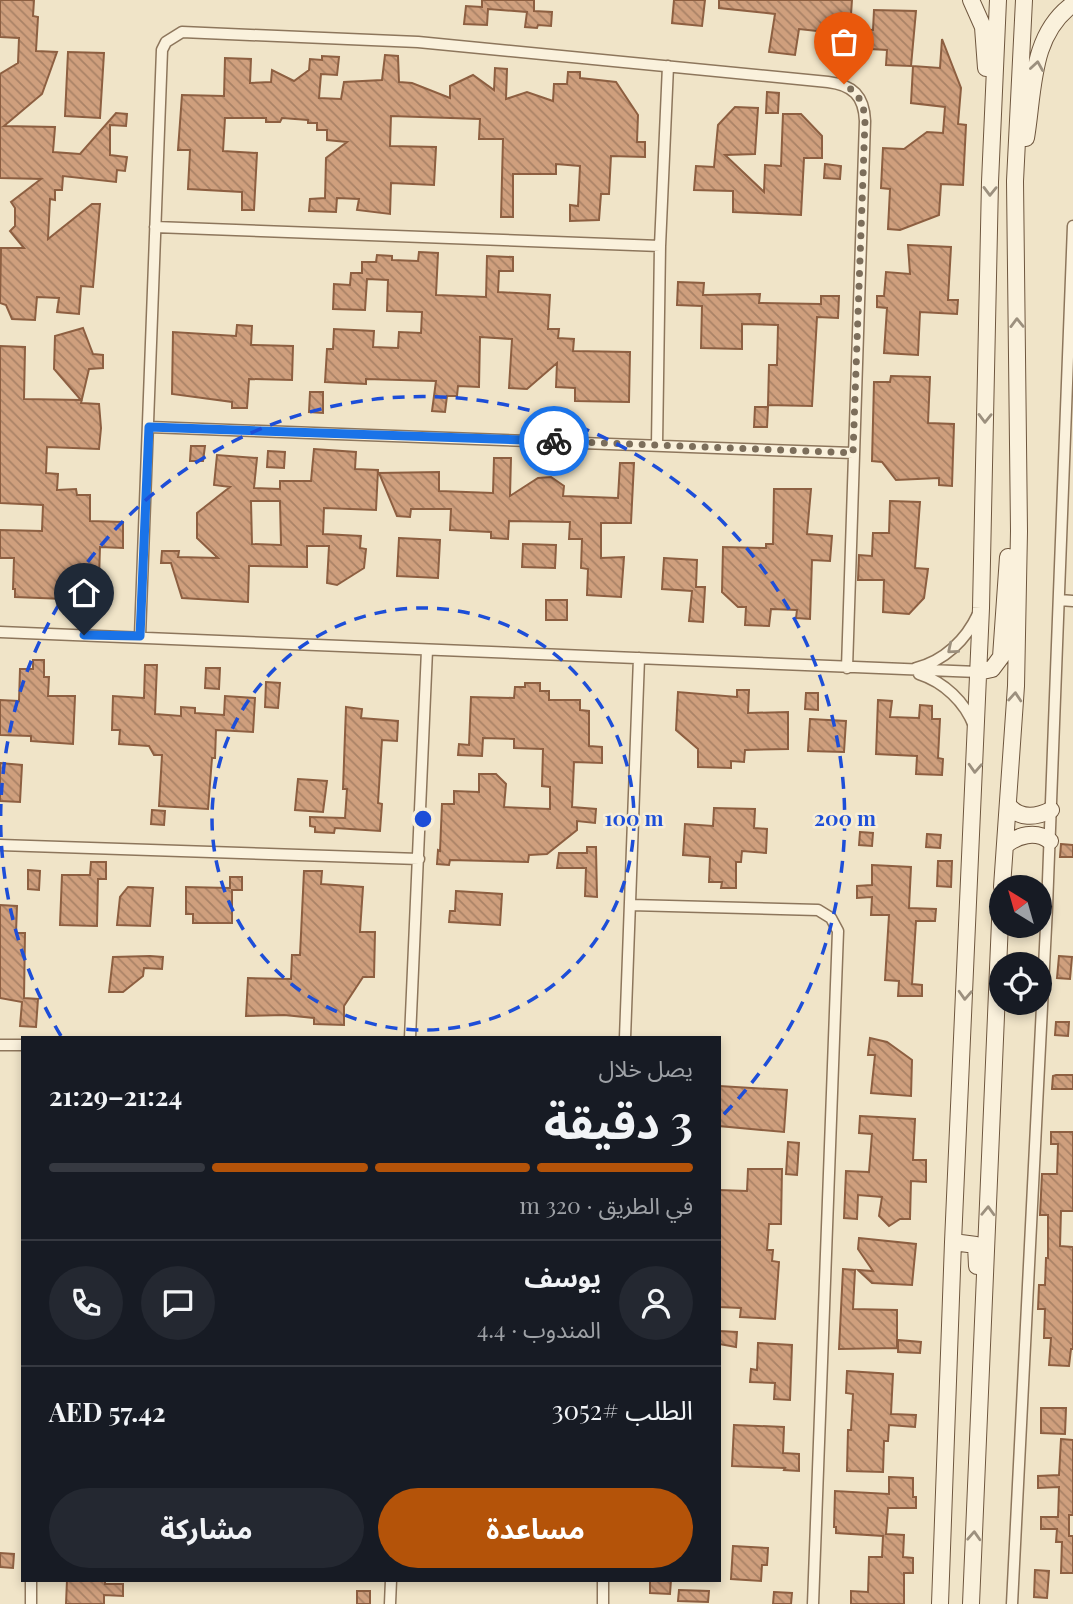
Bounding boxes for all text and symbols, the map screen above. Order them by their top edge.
pin [814,12.0,874,84]
icon: bag [825,23,863,61]
one-way arrow [1029,60,1044,72]
one-way arrow [982,186,998,196]
one-way arrow [1009,317,1025,327]
courier [519,406,589,476]
one-way arrow [978,413,993,424]
icon: bike [535,422,573,460]
pin [54,563,114,635]
icon: home [65,574,103,612]
one-way arrow [947,641,960,653]
one-way arrow [1007,691,1022,702]
one-way arrow [968,763,983,774]
text: 100 m [604,803,664,831]
text: 200 m [814,803,876,831]
centre of rings [411,807,435,831]
north arrow [989,875,1052,938]
map controls [989,875,1052,1015]
button: locate [989,952,1052,1015]
one-way arrow [957,990,972,1001]
text: يصل خلال [598,1052,693,1083]
text: 21:24–21:29 [49,1078,182,1113]
text: 3 دقيقة [544,1089,693,1151]
text: في الطريق · 320 m [519,1189,693,1220]
one-way arrow [981,1205,996,1216]
text: يوسف [524,1259,601,1294]
button: phone [49,1266,123,1340]
button: chat [141,1266,215,1340]
button: person [619,1266,693,1340]
text: المندوب · 4.4 [477,1313,601,1344]
text: الطلب #3052 [552,1392,693,1427]
text: AED 57.42 [49,1394,166,1429]
button: مشاركة [49,1488,364,1568]
button: مساعدة [378,1488,693,1568]
one-way arrow [966,1530,981,1541]

